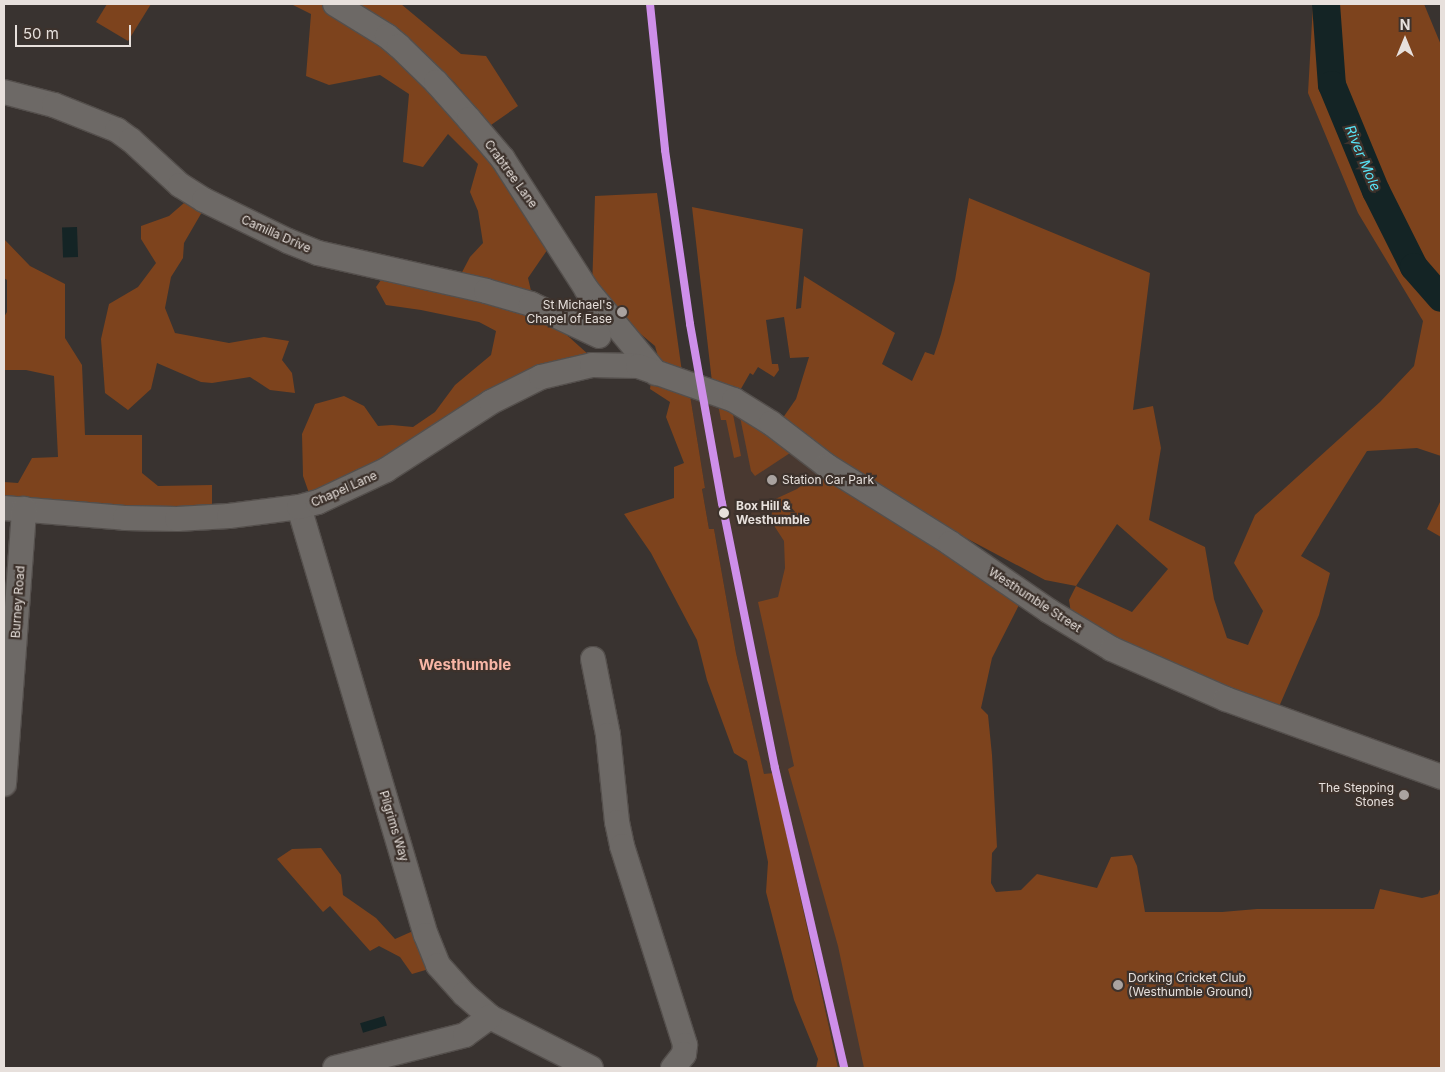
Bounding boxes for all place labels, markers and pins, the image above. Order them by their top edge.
place label: St Michael's Chapel of Ease [526,298,612,326]
marker: St Michael's Chapel of Ease [616,306,628,318]
place label: Station Car Park [782,473,874,487]
marker: Station Car Park [766,474,778,486]
place label: Box Hill & Westhumble [736,499,810,527]
marker: Box Hill & Westhumble [715,504,733,522]
place label: The Stepping Stones [1318,781,1394,809]
marker: The Stepping Stones [1398,789,1410,801]
place label: Dorking Cricket Club (Westhumble Ground) [1128,971,1253,999]
marker: Dorking Cricket Club (Westhumble Ground) [1112,979,1124,991]

